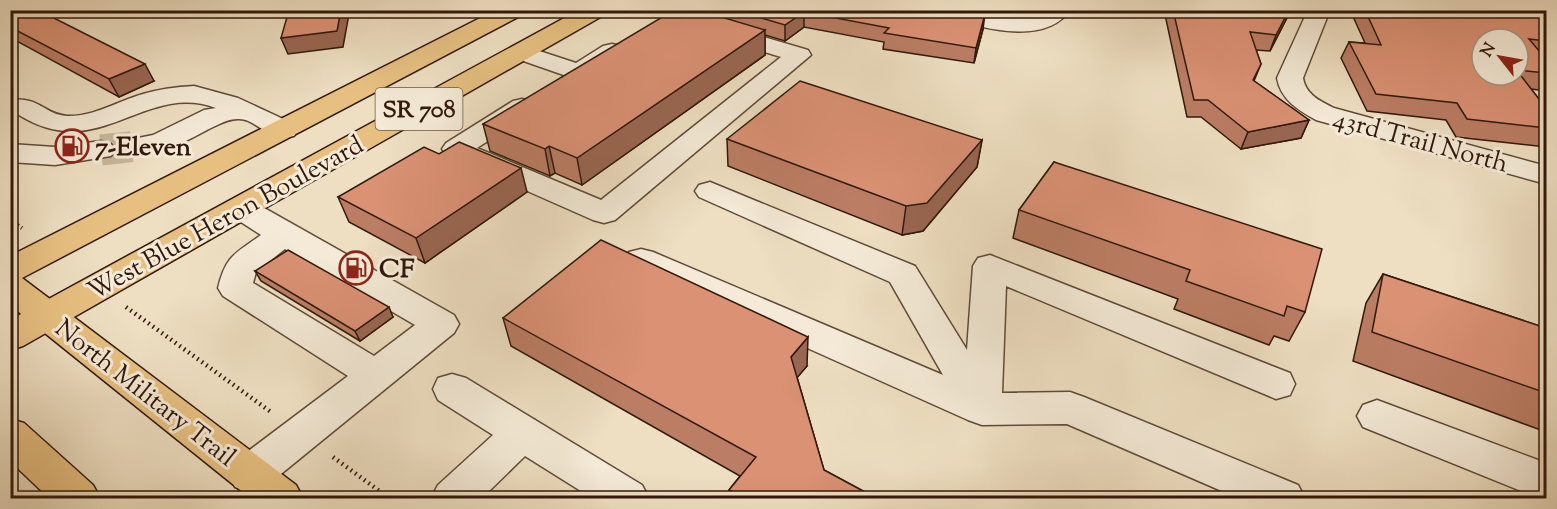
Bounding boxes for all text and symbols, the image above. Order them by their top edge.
north arrow [1470,27,1530,87]
text: N [1476,39,1503,62]
road number: SR 708 [376,88,462,130]
street label: 43rd Trail North [1329,101,1512,184]
fuel station icon: 7-Eleven [54,128,90,164]
street label: West Blue Heron Boulevard [81,128,371,311]
place label: 7-Eleven [95,130,192,167]
fuel station icon: CF [338,250,374,286]
place label: CF [379,252,415,289]
street label: North Military Trail [46,311,243,477]

